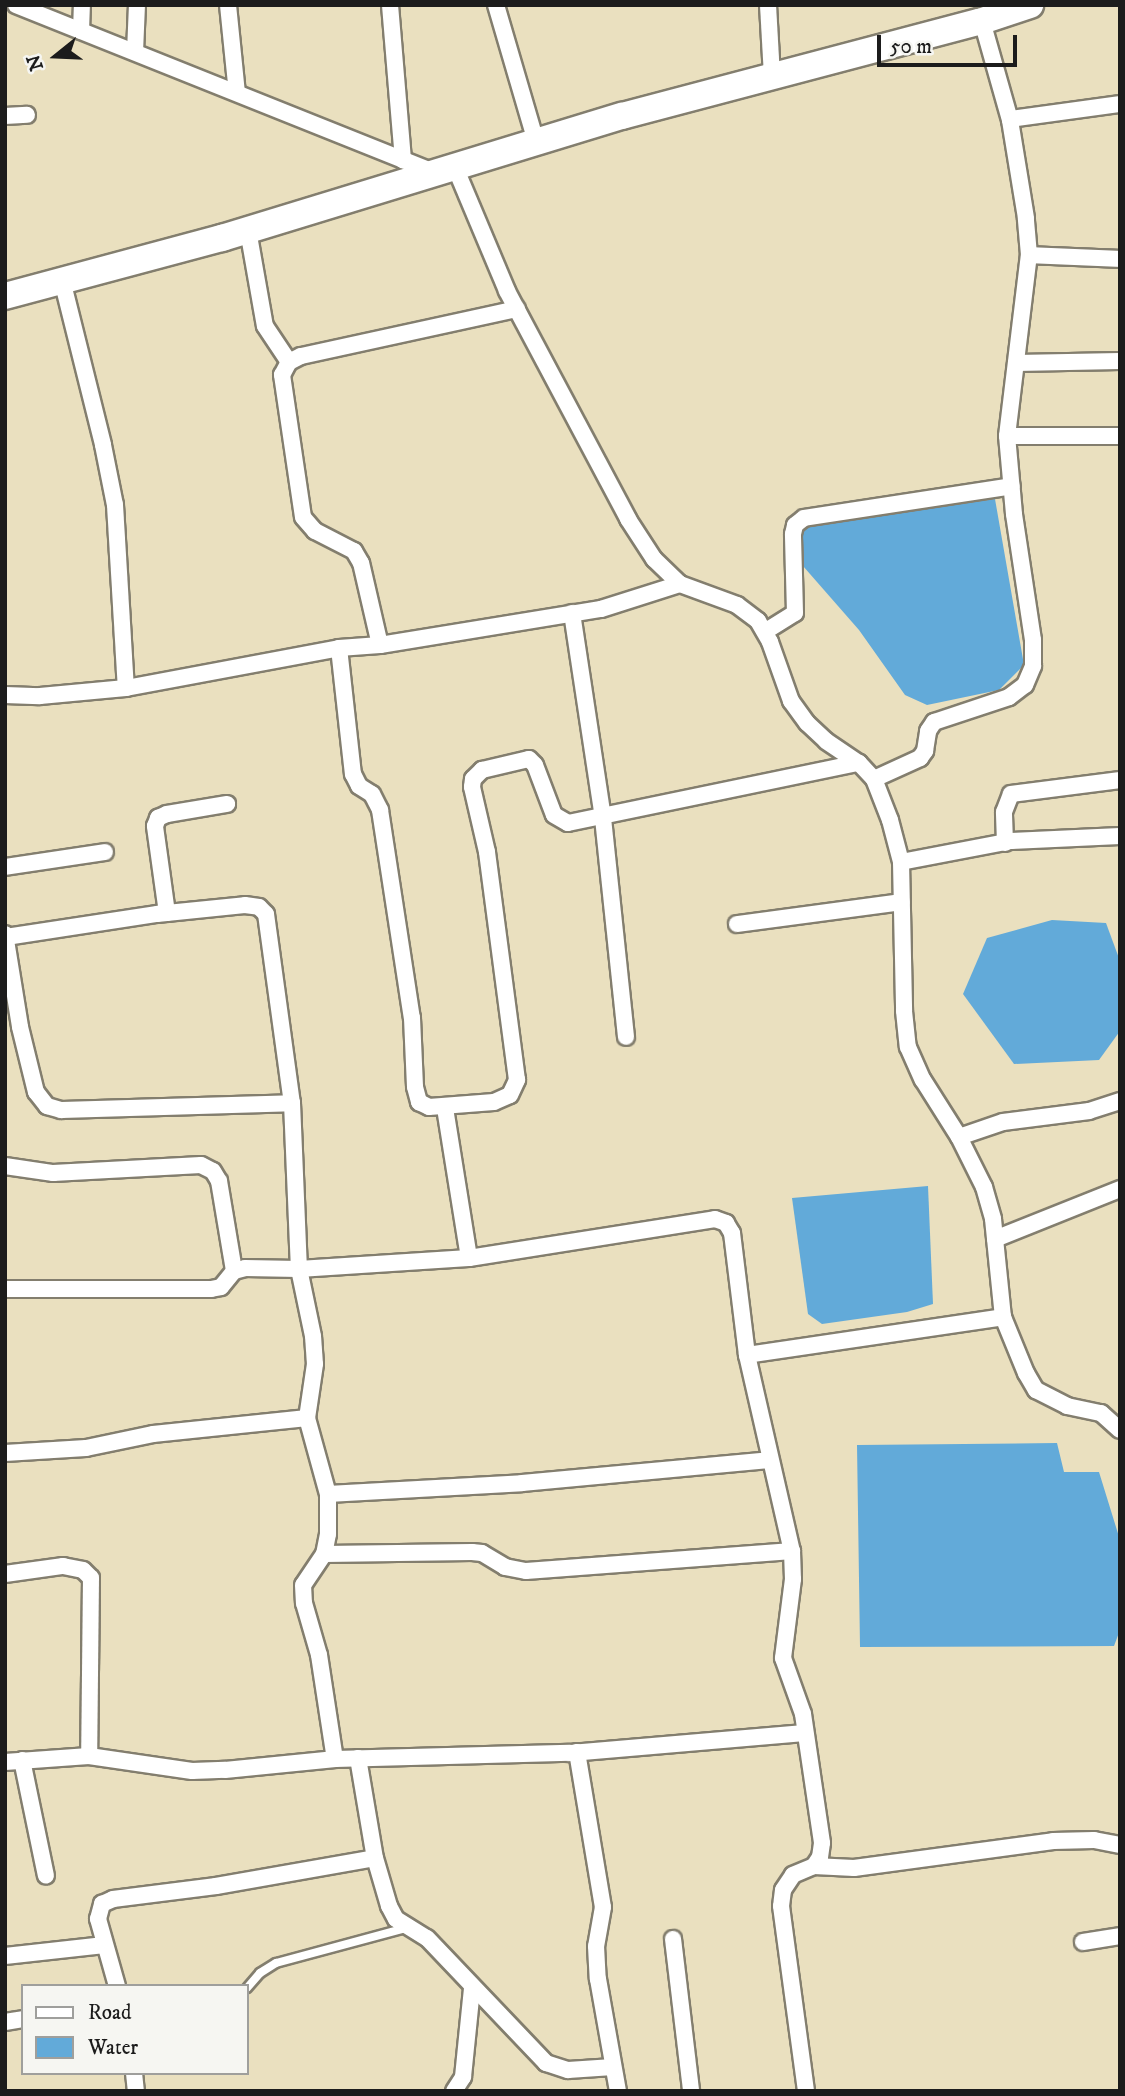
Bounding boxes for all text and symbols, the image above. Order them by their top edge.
north arrow [21,21,91,91]
scale bar [880,21,1020,65]
text: 50 m [890,34,932,60]
text: N [22,52,49,74]
legend [21,1984,248,2075]
text: Road [88,2000,132,2026]
text: Water [88,2035,138,2061]

